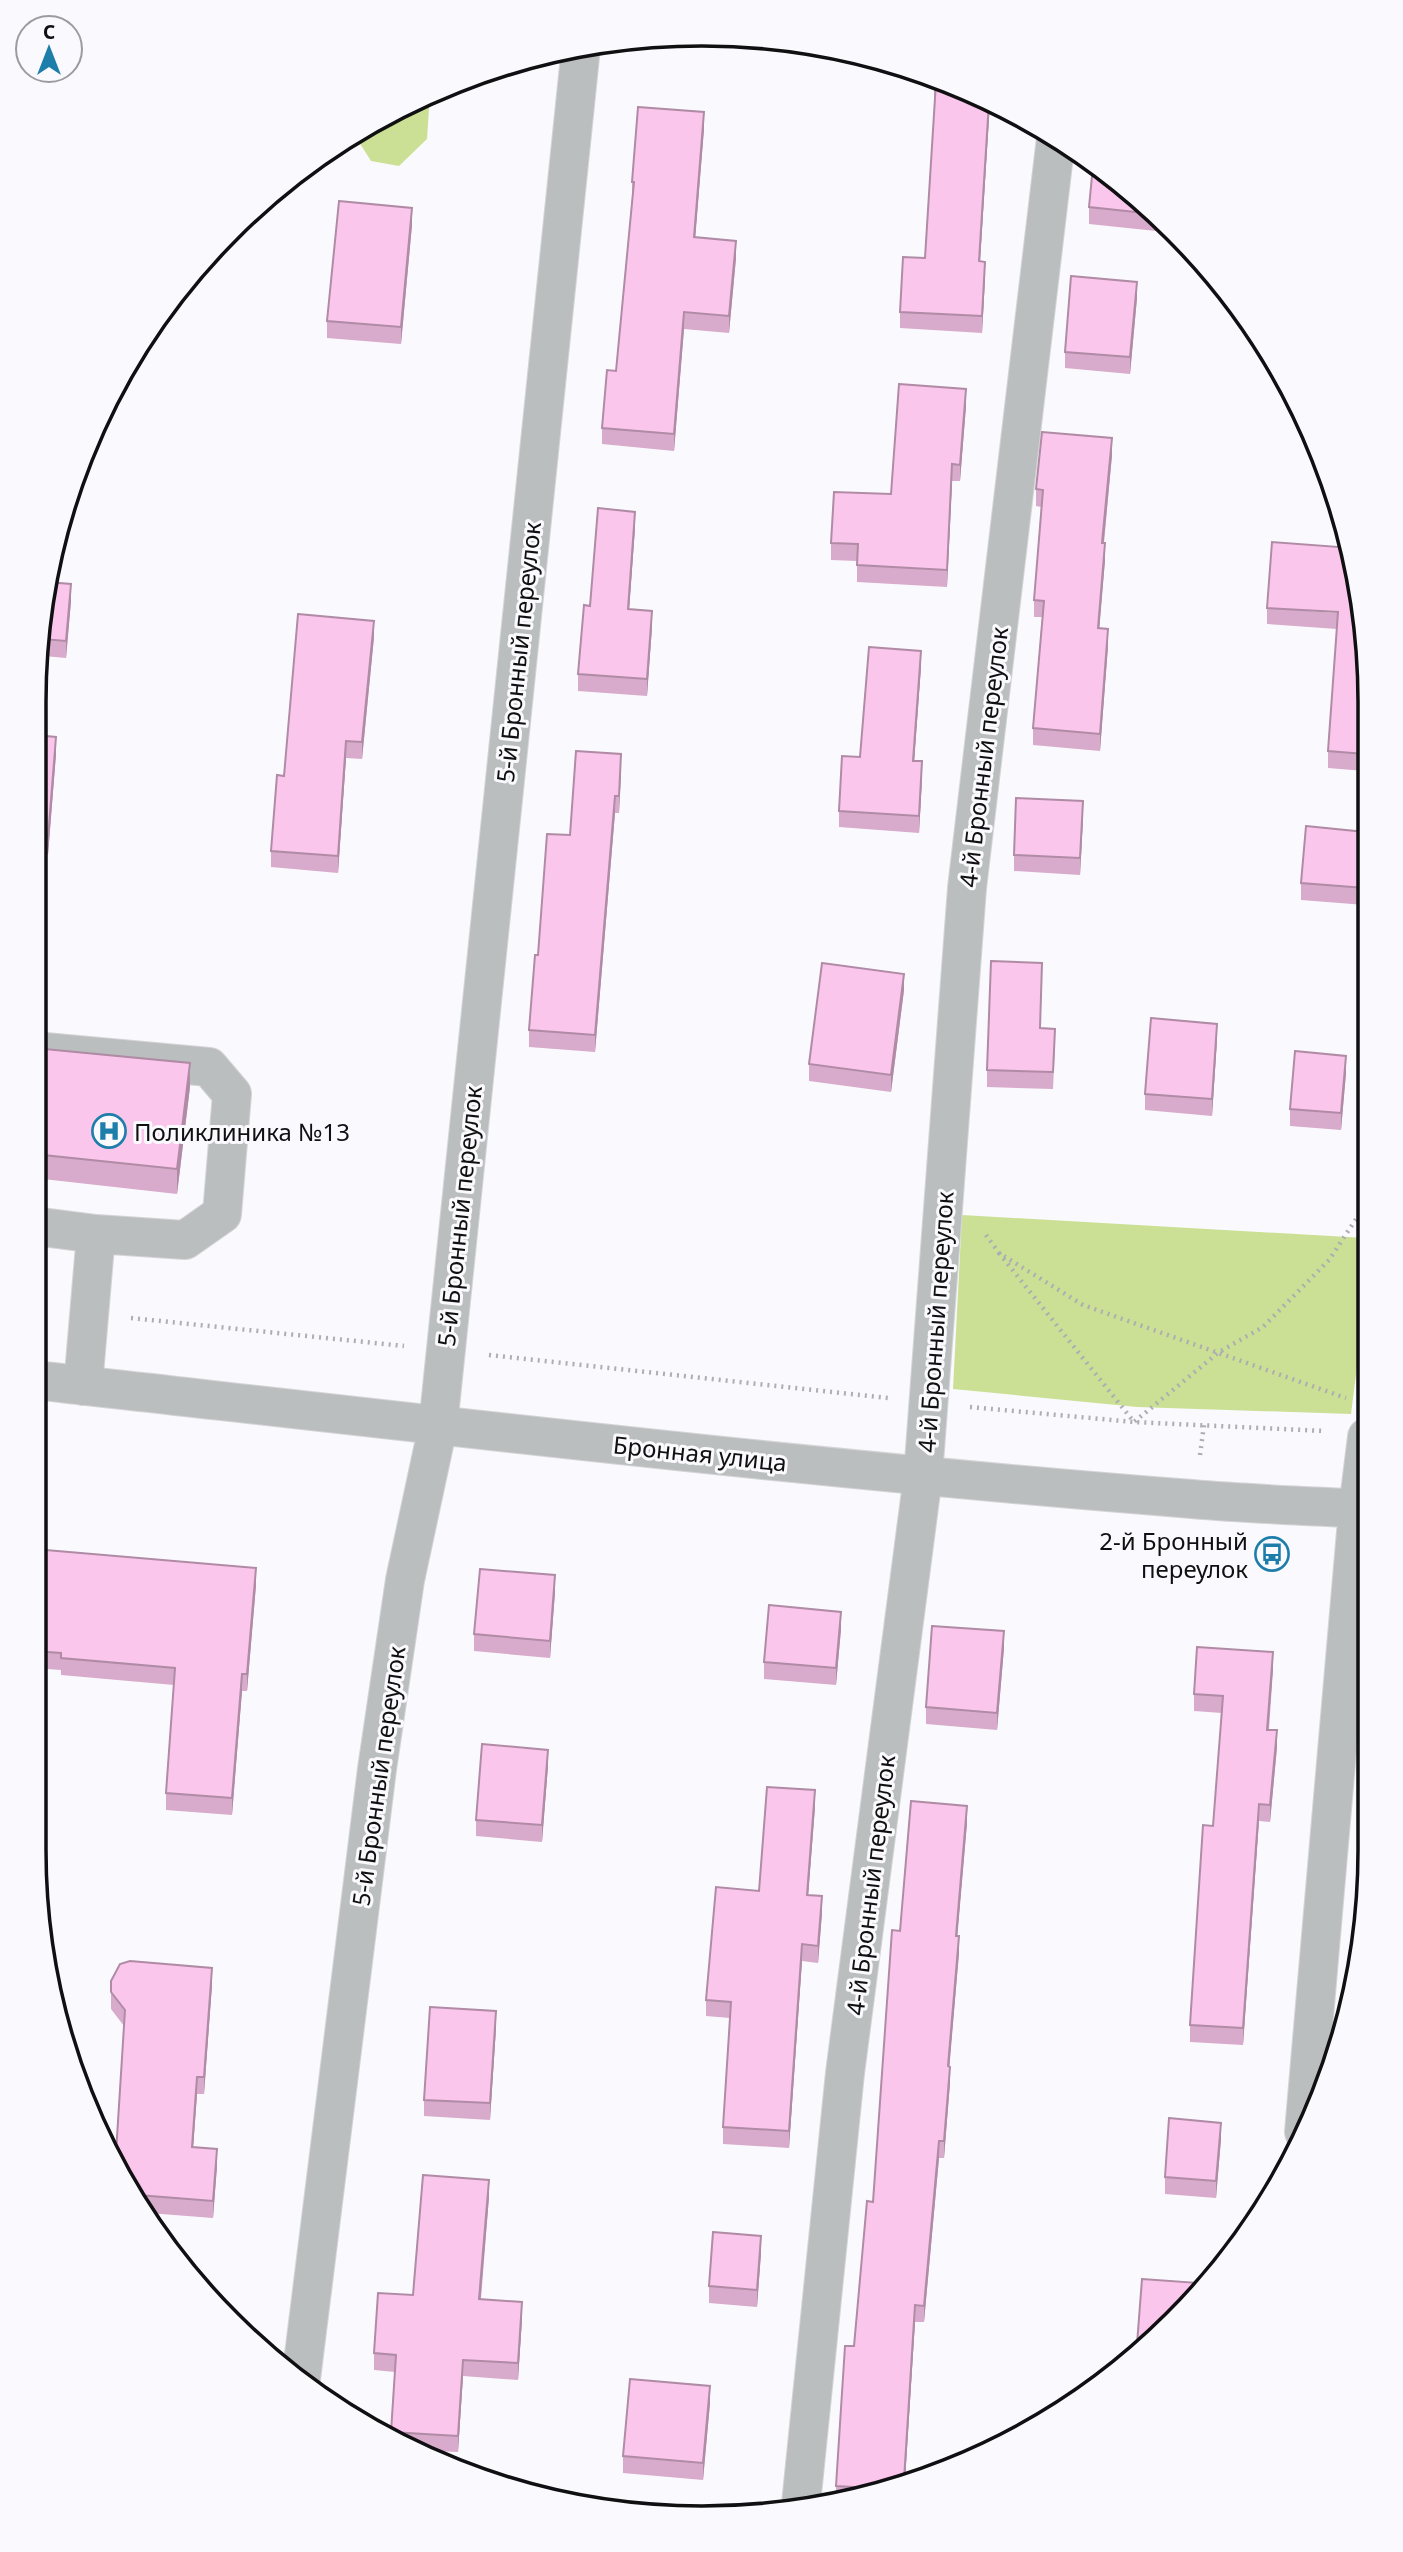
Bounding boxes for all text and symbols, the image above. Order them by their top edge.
north arrow [14,14,84,84]
text: С [43,19,55,45]
street label: 5-й Бронный переулок [488,520,548,784]
street label: 4-й Бронный переулок [951,625,1015,889]
street label: 5-й Бронный переулок [429,1084,489,1348]
hospital icon: Поликлиника №13 [90,1112,128,1150]
place label: Поликлиника №13 [134,1115,350,1148]
street label: 4-й Бронный переулок [909,1190,961,1454]
street label: Бронная улица [611,1427,789,1479]
place label: 2-й Бронный переулок [1099,1524,1248,1585]
bus stop icon: 2-й Бронный переулок [1253,1535,1291,1573]
street label: 5-й Бронный переулок [343,1644,413,1908]
street label: 4-й Бронный переулок [838,1753,902,2017]

